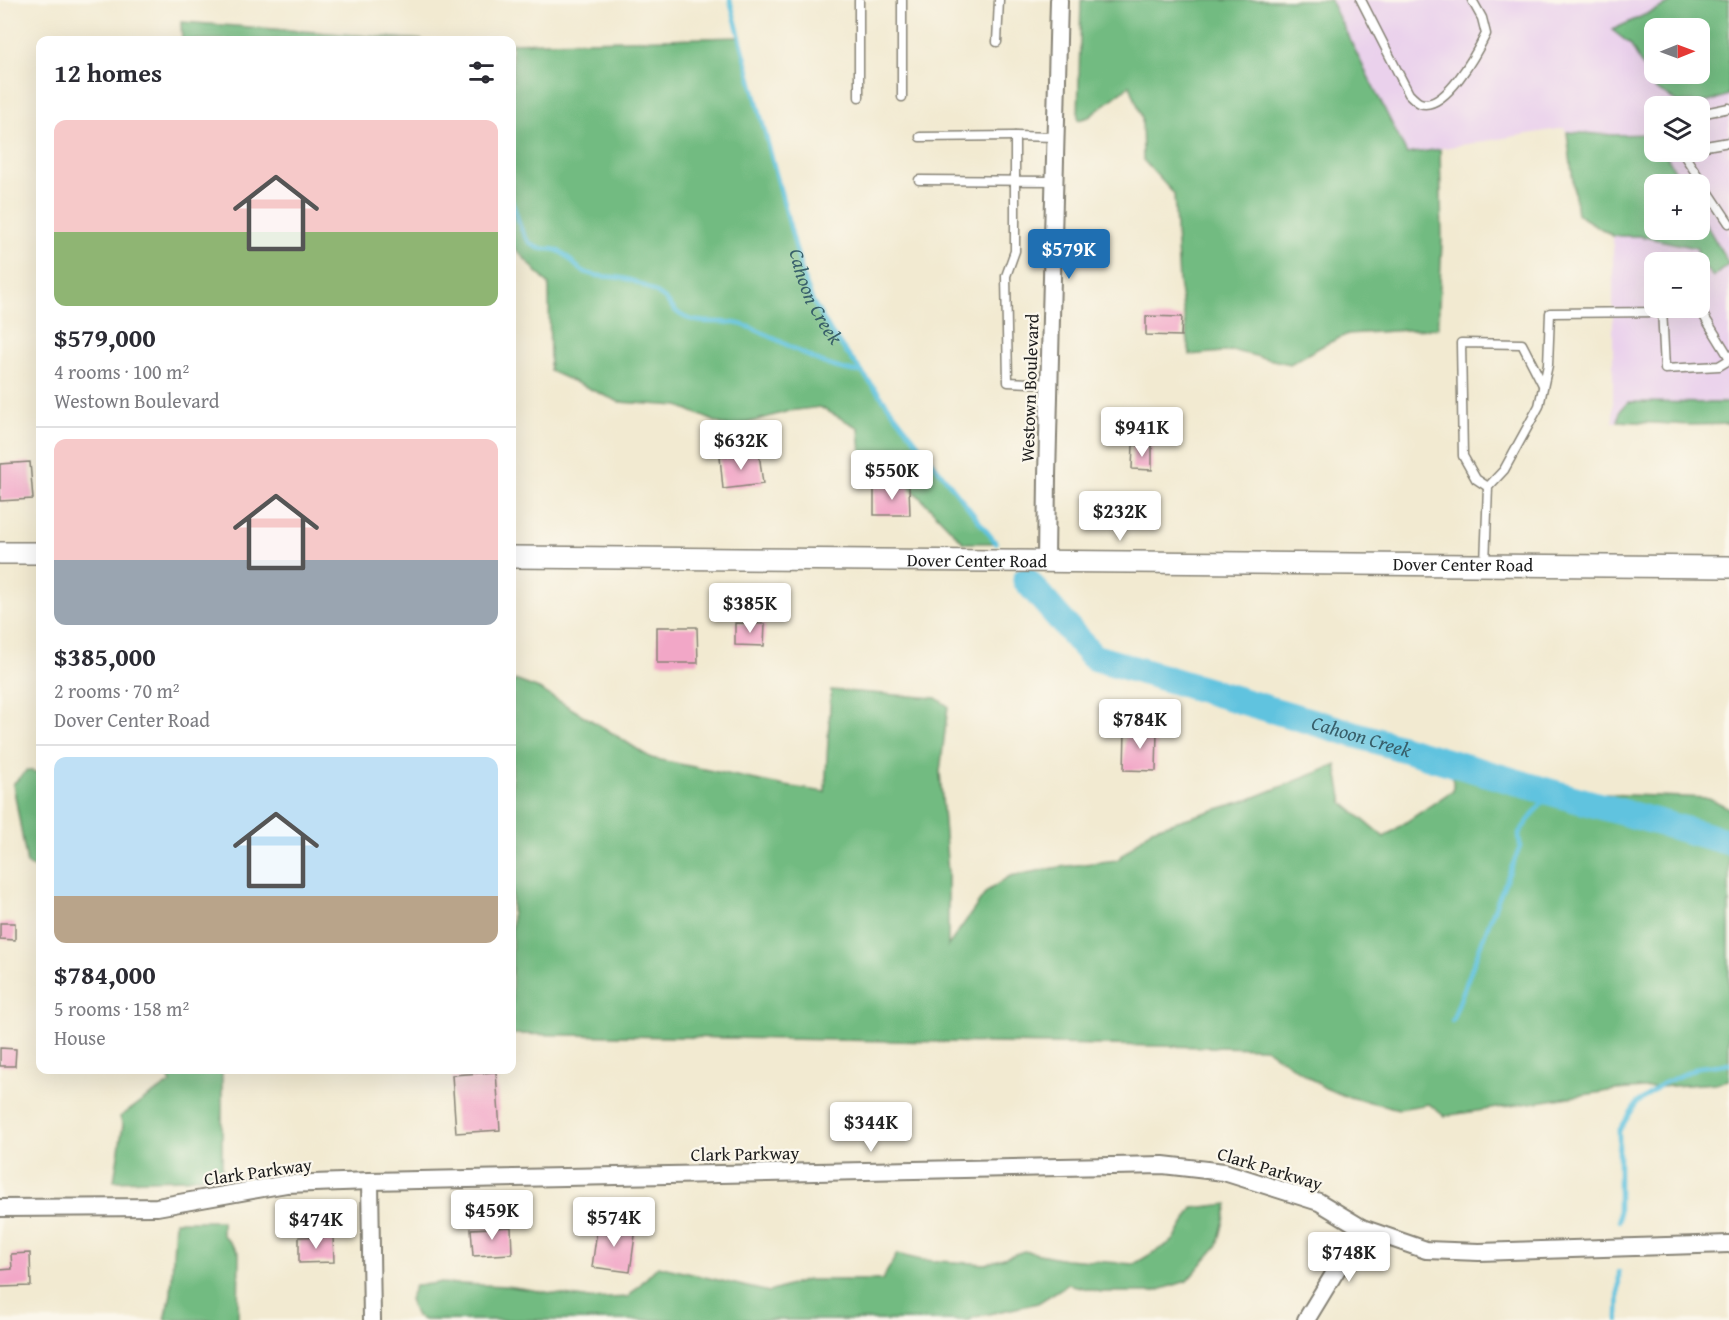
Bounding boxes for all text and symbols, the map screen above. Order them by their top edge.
north arrow [1644,18,1710,84]
map controls [1644,18,1710,318]
text: 12 homes [54,53,162,92]
icon: filters [465,56,498,89]
button: layers [1644,96,1710,162]
icon: home [222,159,330,267]
button: + [1644,174,1710,240]
pin: $579K [1027,229,1111,280]
text: $579K [1042,234,1096,263]
water label: Cahoon Creek [782,245,850,351]
button: − [1644,252,1710,318]
street label: Westown Boulevard [1013,313,1046,463]
text: $579,000 [54,318,156,357]
text: 4 rooms · 100 m² [54,357,189,386]
text: Westown Boulevard [54,386,219,415]
pin: $941K [1100,407,1184,458]
text: $941K [1115,412,1169,441]
pin: $632K [699,420,783,471]
text: $632K [714,425,768,454]
pin: $550K [850,450,934,501]
text: $550K [865,455,919,484]
icon: home [222,478,330,586]
pin: $232K [1078,491,1162,542]
text: $232K [1093,496,1147,525]
street label: Dover Center Road [907,546,1048,574]
street label: Dover Center Road [1393,550,1534,578]
pin: $385K [708,583,792,634]
text: $385K [723,588,777,617]
text: $385,000 [54,637,156,676]
text: 2 rooms · 70 m² [54,676,180,705]
pin: $784K [1098,699,1182,750]
text: $784K [1113,704,1167,733]
text: Dover Center Road [54,705,210,734]
water label: Cahoon Creek [1308,707,1416,765]
icon: home [222,796,330,904]
text: $784,000 [54,955,156,994]
text: 5 rooms · 158 m² [54,994,189,1023]
text: House [54,1023,106,1052]
pin: $344K [829,1102,913,1153]
text: $344K [844,1107,898,1136]
street label: Clark Parkway [690,1139,800,1168]
street label: Clark Parkway [1214,1140,1326,1197]
street label: Clark Parkway [202,1151,314,1192]
pin: $459K [450,1190,534,1241]
text: $459K [465,1195,519,1224]
pin: $574K [572,1197,656,1248]
pin: $474K [274,1199,358,1250]
text: $574K [587,1202,641,1231]
text: $474K [289,1204,343,1233]
pin: $748K [1307,1232,1391,1283]
text: $748K [1322,1237,1376,1266]

